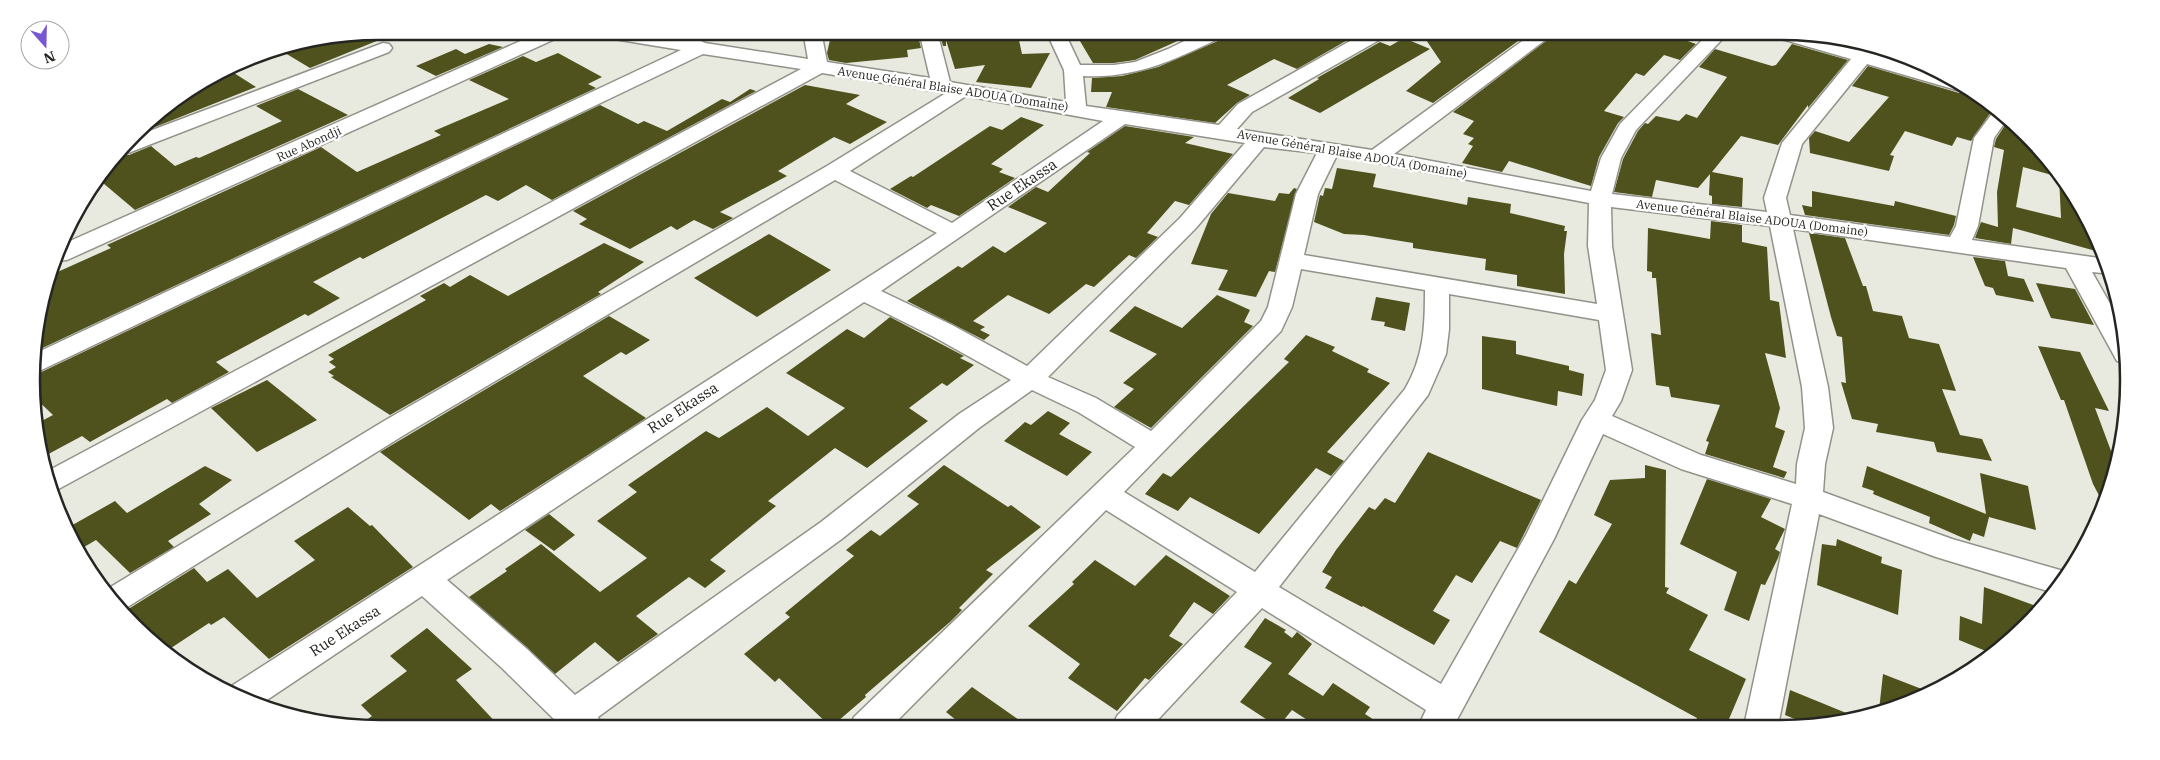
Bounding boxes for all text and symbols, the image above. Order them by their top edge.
north arrow [20,20,70,70]
text: N [41,47,58,68]
street label: Avenue Général Blaise ADOUA (Domaine) [837,63,1070,114]
street label: Rue Abondji [274,123,344,164]
street label: Avenue Général Blaise ADOUA (Domaine) [1236,126,1468,181]
street label: Rue Ekassa [983,154,1060,215]
street label: Avenue Général Blaise ADOUA (Domaine) [1635,196,1869,239]
street label: Rue Ekassa [644,378,722,437]
street label: Rue Ekassa [306,601,384,660]

